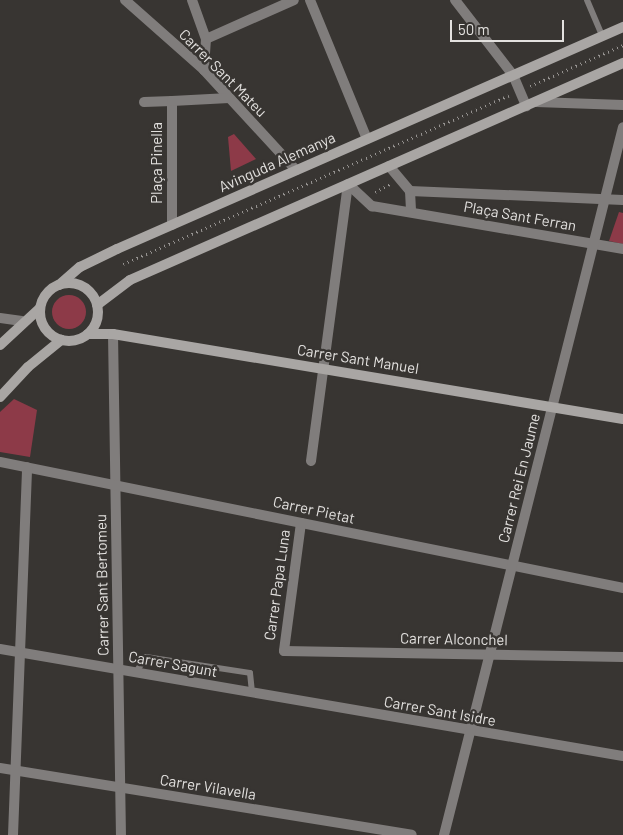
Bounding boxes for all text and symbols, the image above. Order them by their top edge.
scale bar [453,10,567,42]
text: 50 m [458,20,490,38]
street label: Carrer Sant Mateu [175,25,271,121]
street label: Plaça Pinella [148,122,166,204]
street label: Avinguda Alemanya [216,128,338,196]
street label: Plaça Sant Ferran [462,197,578,235]
street label: Carrer Sant Manuel [296,341,420,377]
street label: Carrer Rei En Jaume [494,411,544,545]
street label: Carrer Pietat [271,493,357,527]
street label: Carrer Sant Bertomeu [92,514,112,656]
street label: Carrer Papa Luna [260,528,294,642]
street label: Carrer Alconchel [400,629,508,649]
street label: Carrer Sagunt [127,647,219,681]
street label: Carrer Sant Isidre [383,692,497,730]
street label: Carrer Vilavella [159,771,257,803]

